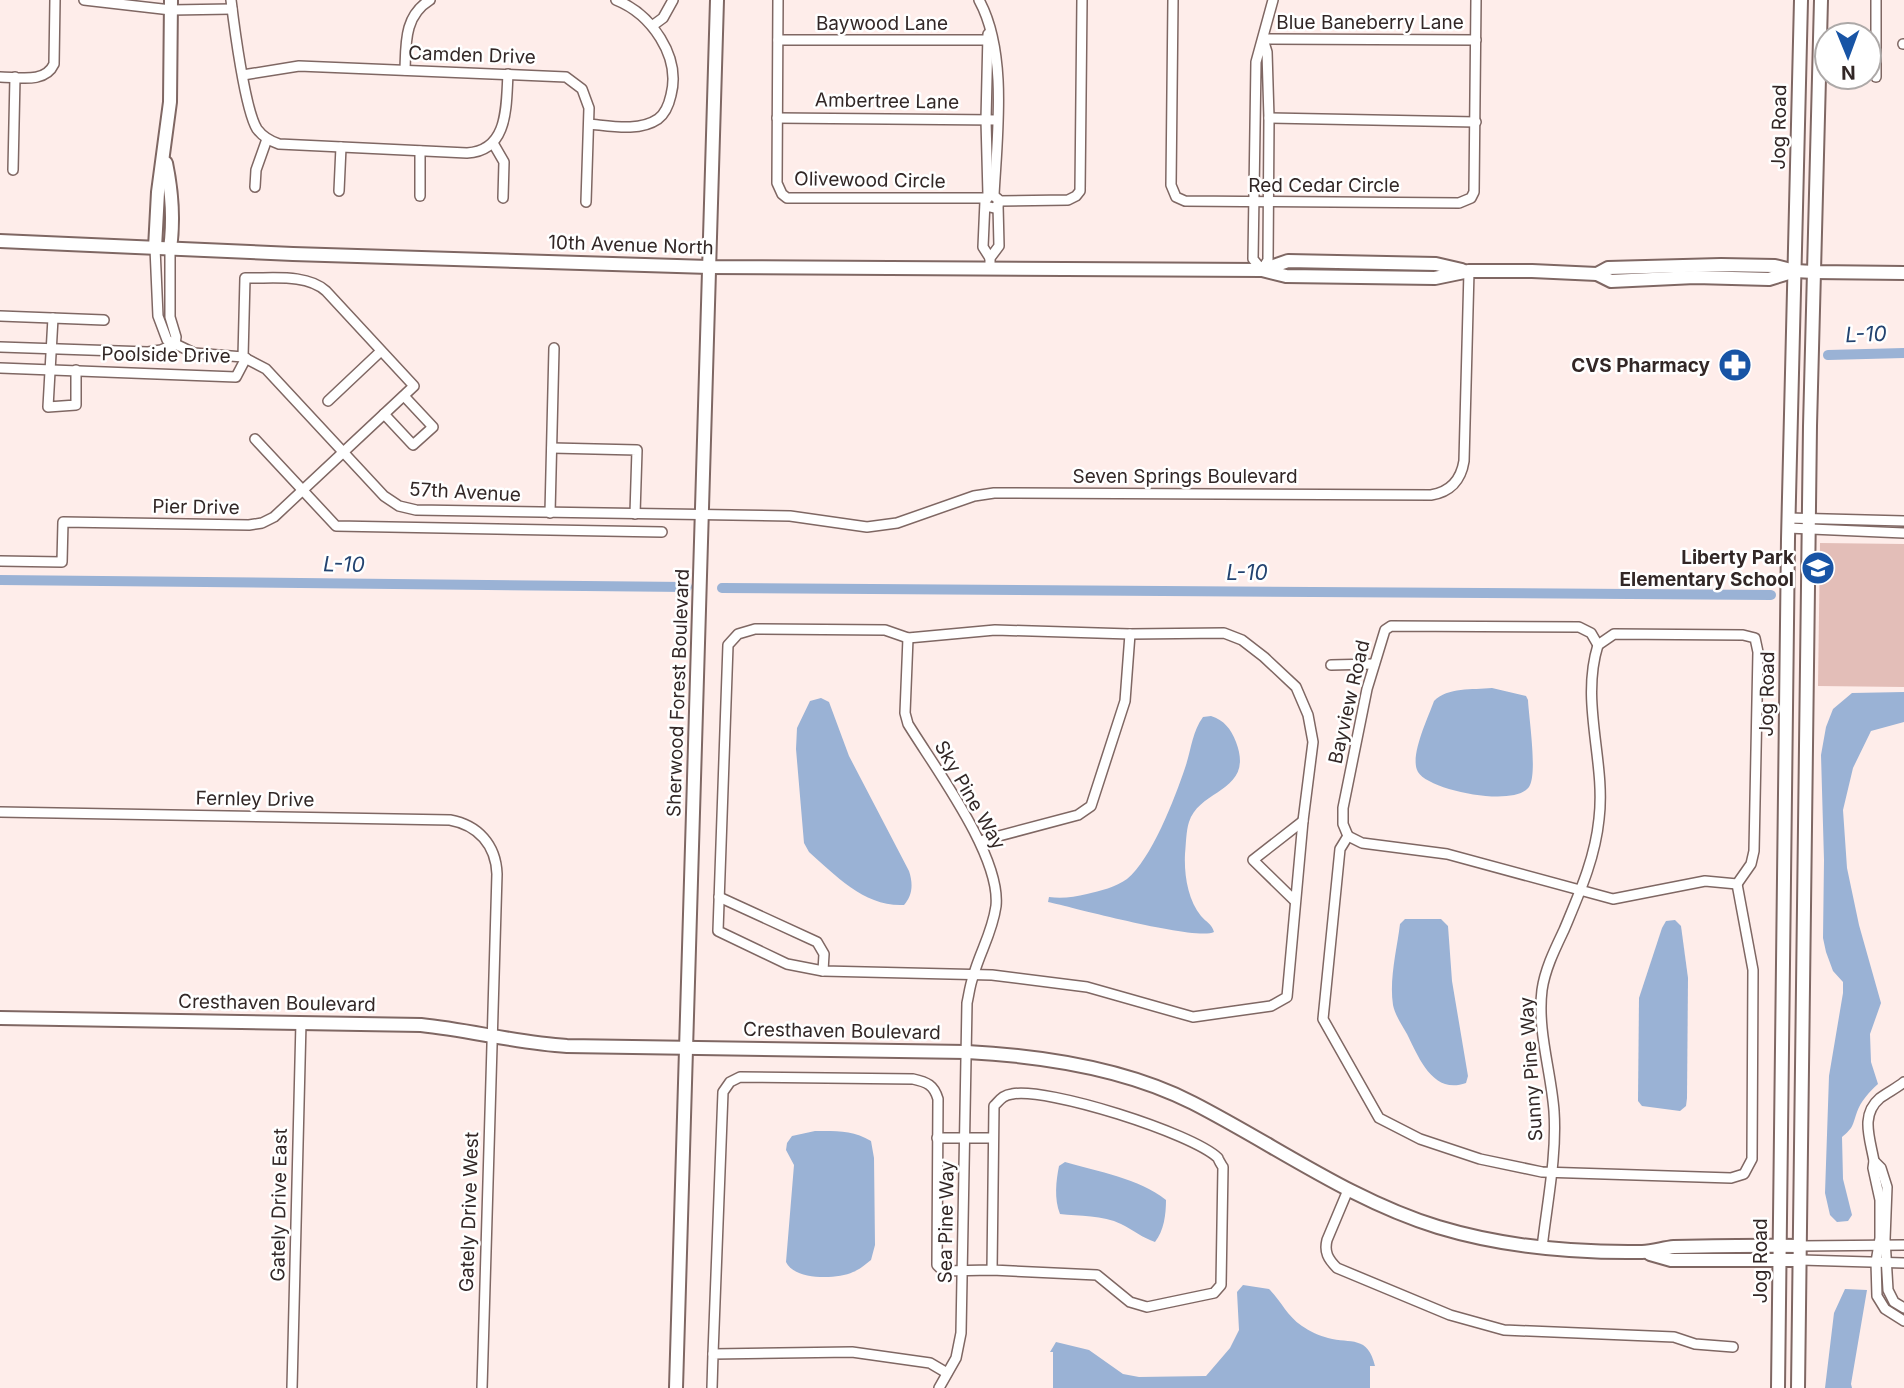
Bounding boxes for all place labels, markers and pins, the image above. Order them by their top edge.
pharmacy icon: CVS Pharmacy [1716,346,1754,384]
place label: CVS Pharmacy [1571,354,1711,377]
place label: Liberty Park Elementary School [1620,546,1794,591]
school or university icon: Liberty Park Elementary School [1799,549,1837,587]

